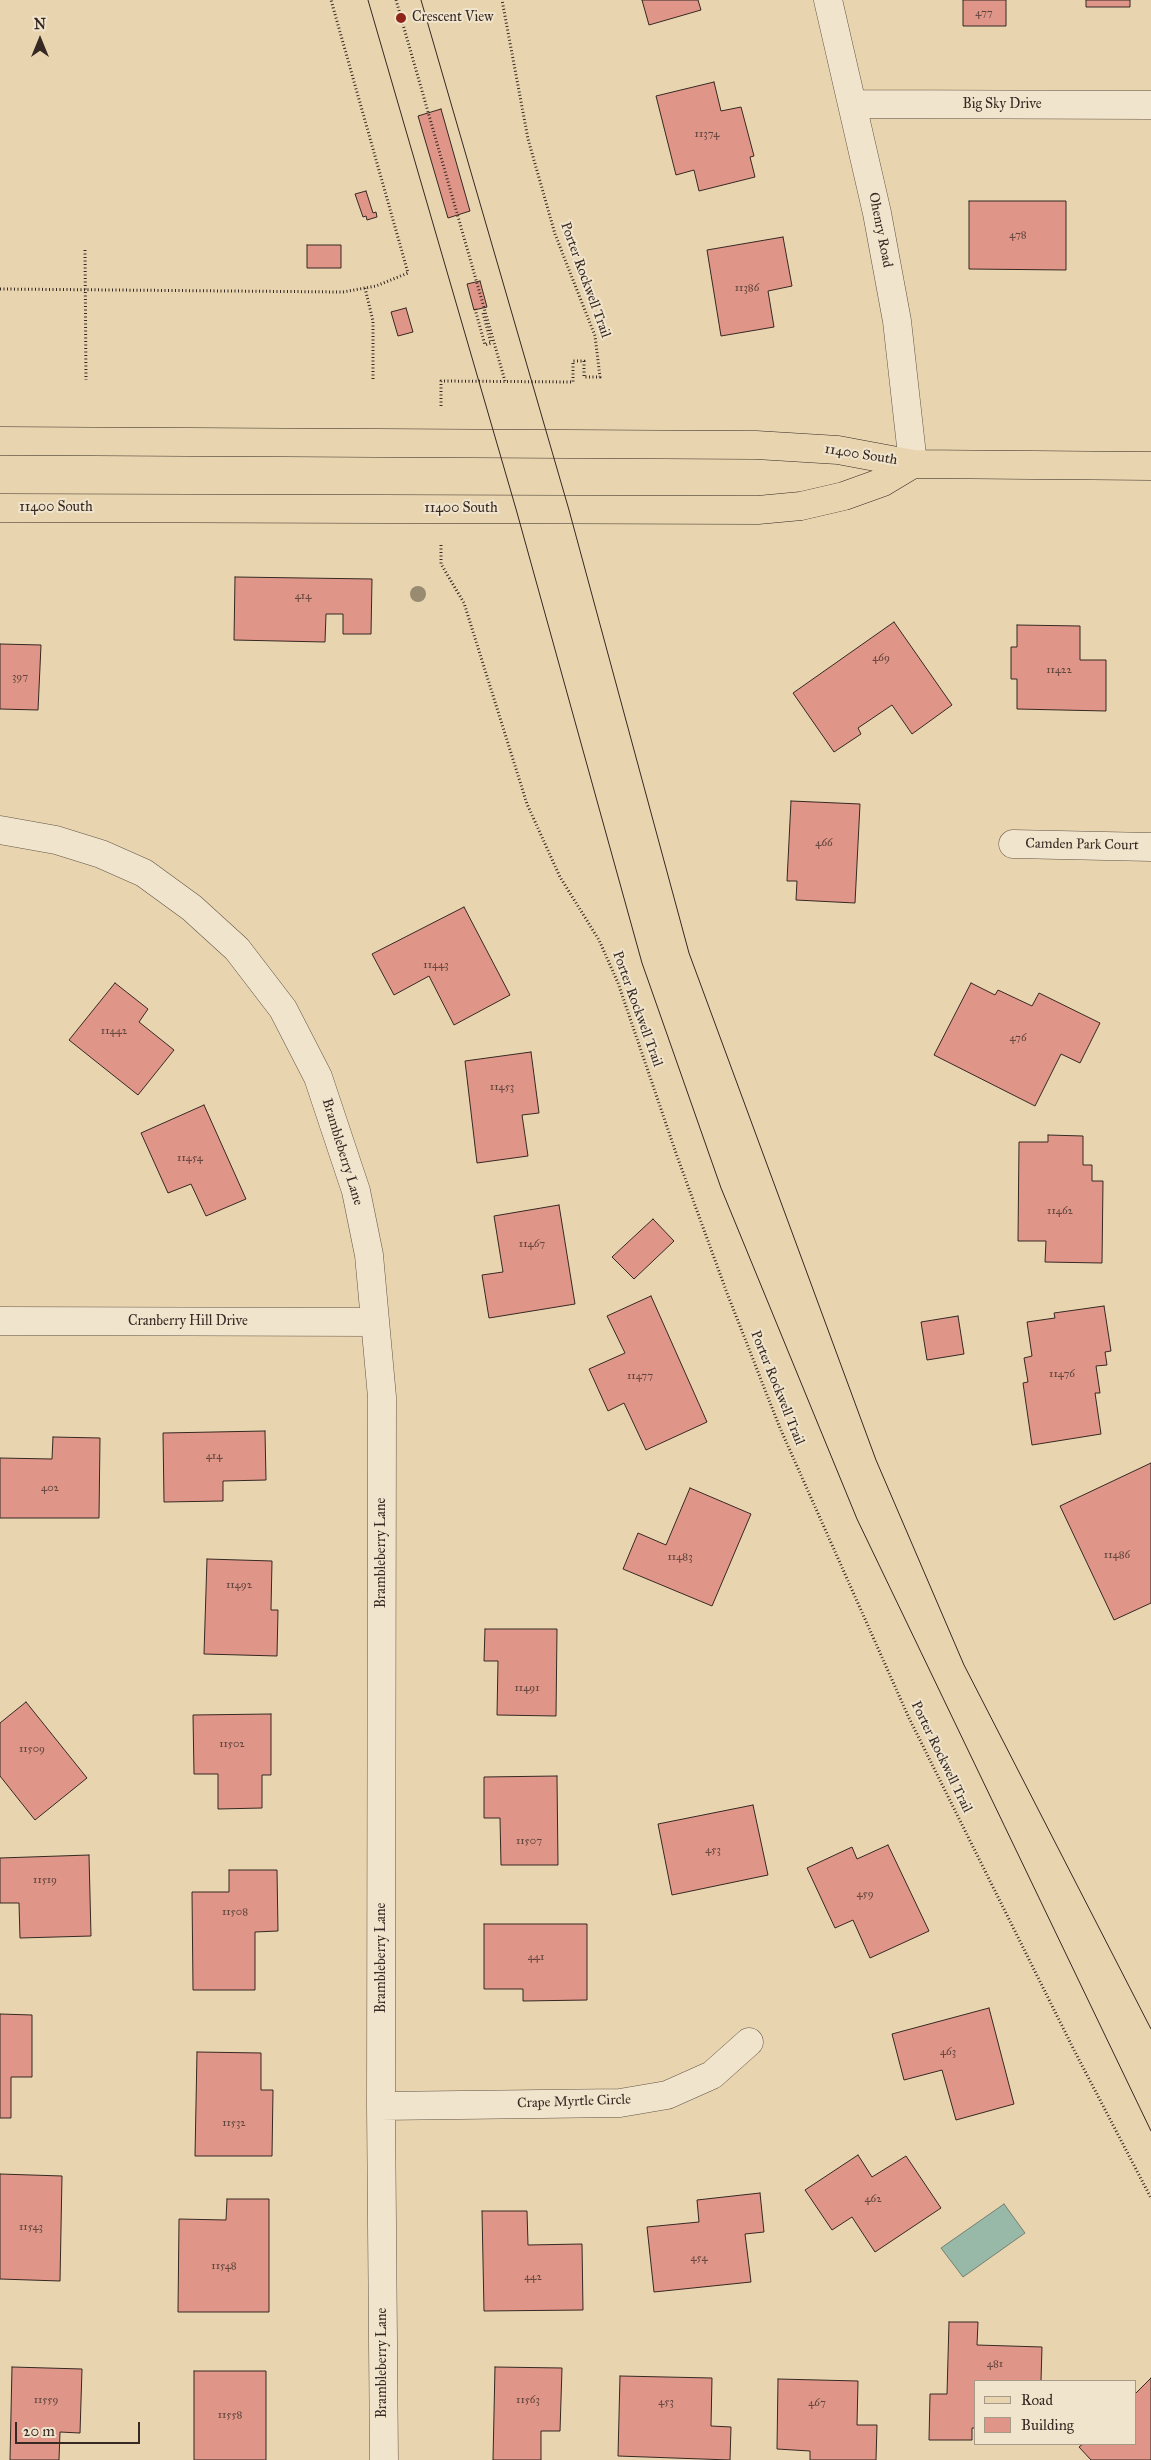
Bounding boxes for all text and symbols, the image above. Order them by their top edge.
house number: 477 [975,6,993,20]
place label: Crescent View [412,10,493,26]
marker: Crescent View [394,11,408,25]
north arrow [15,15,65,65]
text: N [34,16,46,33]
street label: Big Sky Drive [962,97,1042,113]
house number: 11374 [695,127,719,141]
street label: Ohenry Road [864,191,896,269]
street label: Porter Rockwell Trail [556,220,614,340]
house number: 478 [1009,228,1027,242]
house number: 11386 [735,281,759,295]
street label: 11400 South [823,441,899,469]
street label: 11400 South [19,500,93,516]
street label: 11400 South [424,501,498,517]
house number: 414 [295,589,311,603]
house number: 469 [872,651,890,665]
house number: 11422 [1046,663,1072,677]
house number: 397 [12,670,28,684]
house number: 466 [815,836,833,850]
street label: Camden Park Court [1025,836,1139,854]
street label: Porter Rockwell Trail [608,949,666,1069]
house number: 11443 [423,958,449,972]
house number: 11442 [101,1024,127,1038]
house number: 476 [1009,1031,1027,1045]
house number: 11453 [490,1080,514,1094]
street label: Brambleberry Lane [318,1097,366,1207]
house number: 11454 [177,1151,203,1165]
house number: 11462 [1047,1204,1073,1218]
house number: 11467 [519,1237,545,1251]
street label: Cranberry Hill Drive [128,1314,248,1330]
street label: Porter Rockwell Trail [746,1328,808,1448]
house number: 11476 [1049,1367,1075,1381]
house number: 11477 [627,1369,653,1383]
house number: 414 [206,1449,222,1463]
house number: 402 [41,1481,59,1495]
street label: Brambleberry Lane [374,1498,390,1608]
house number: 11486 [1104,1548,1130,1562]
house number: 11483 [667,1550,693,1564]
house number: 11492 [226,1578,252,1592]
house number: 11491 [515,1681,539,1695]
street label: Porter Rockwell Trail [907,1699,975,1815]
house number: 11502 [219,1737,245,1751]
house number: 11509 [19,1742,45,1756]
house number: 11507 [516,1834,542,1848]
house number: 453 [705,1843,721,1857]
house number: 11519 [33,1873,57,1887]
house number: 459 [856,1887,874,1901]
street label: Brambleberry Lane [374,1903,390,2013]
house number: 11508 [222,1905,248,1919]
house number: 441 [528,1950,544,1964]
house number: 463 [940,2045,956,2059]
street label: Crape Myrtle Circle [517,2092,631,2112]
house number: 11532 [222,2116,246,2130]
house number: 462 [864,2192,882,2206]
house number: 11543 [19,2220,43,2234]
house number: 454 [690,2251,708,2265]
house number: 11548 [211,2259,237,2273]
house number: 442 [524,2270,542,2284]
street label: Brambleberry Lane [375,2308,391,2418]
house number: 481 [987,2357,1003,2371]
legend [974,2380,1136,2445]
text: Road [1021,2391,1053,2409]
house number: 11559 [34,2393,58,2407]
house number: 11563 [516,2393,540,2407]
house number: 453 [658,2395,674,2409]
house number: 467 [808,2396,826,2410]
house number: 11558 [218,2408,242,2422]
scale bar [18,2412,142,2444]
text: Building [1021,2416,1074,2434]
text: 20 m [23,2422,55,2440]

